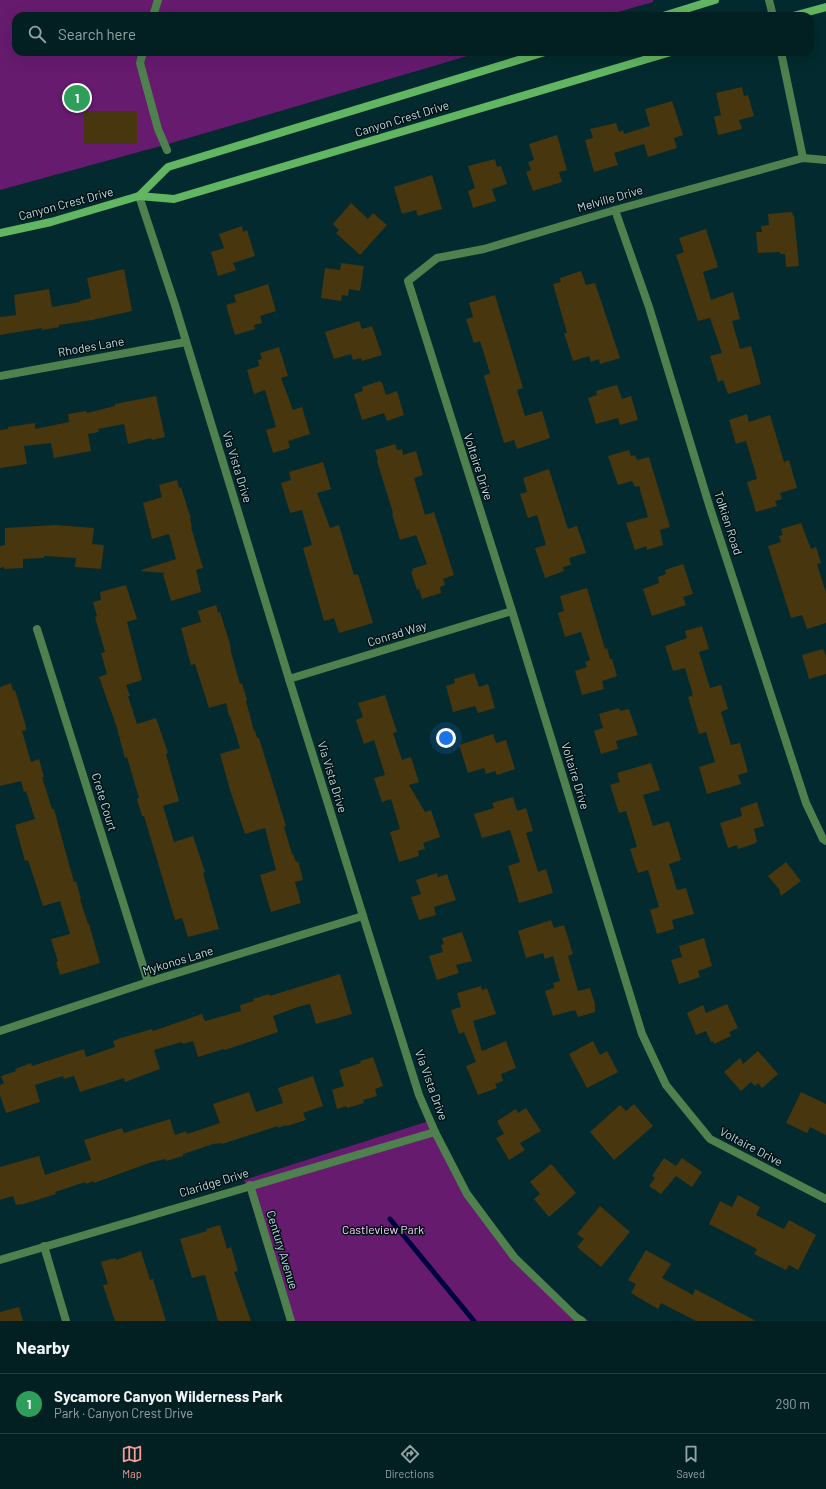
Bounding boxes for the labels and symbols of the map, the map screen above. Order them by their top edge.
pin: 1 [64,83,90,113]
street label: Canyon Crest Drive [353,97,450,139]
street label: Melville Drive [575,182,644,214]
street label: Canyon Crest Drive [17,184,115,222]
street label: Rhodes Lane [57,333,125,359]
street label: Via Vista Drive [220,429,255,504]
street label: Voltaire Drive [462,432,496,502]
street label: Tolkien Road [712,489,746,556]
street label: Conrad Way [365,617,428,649]
your location [436,728,456,748]
street label: Via Vista Drive [315,739,350,814]
street label: Voltaire Drive [559,741,593,811]
street label: Crete Court [89,771,120,832]
street label: Mykonos Lane [141,943,215,977]
street label: Via Vista Drive [413,1047,451,1122]
street label: Voltaire Drive [718,1124,785,1169]
street label: Claridge Drive [177,1165,250,1199]
street label: Century Avenue [264,1209,302,1291]
park label: Castleview Park [342,1222,424,1236]

